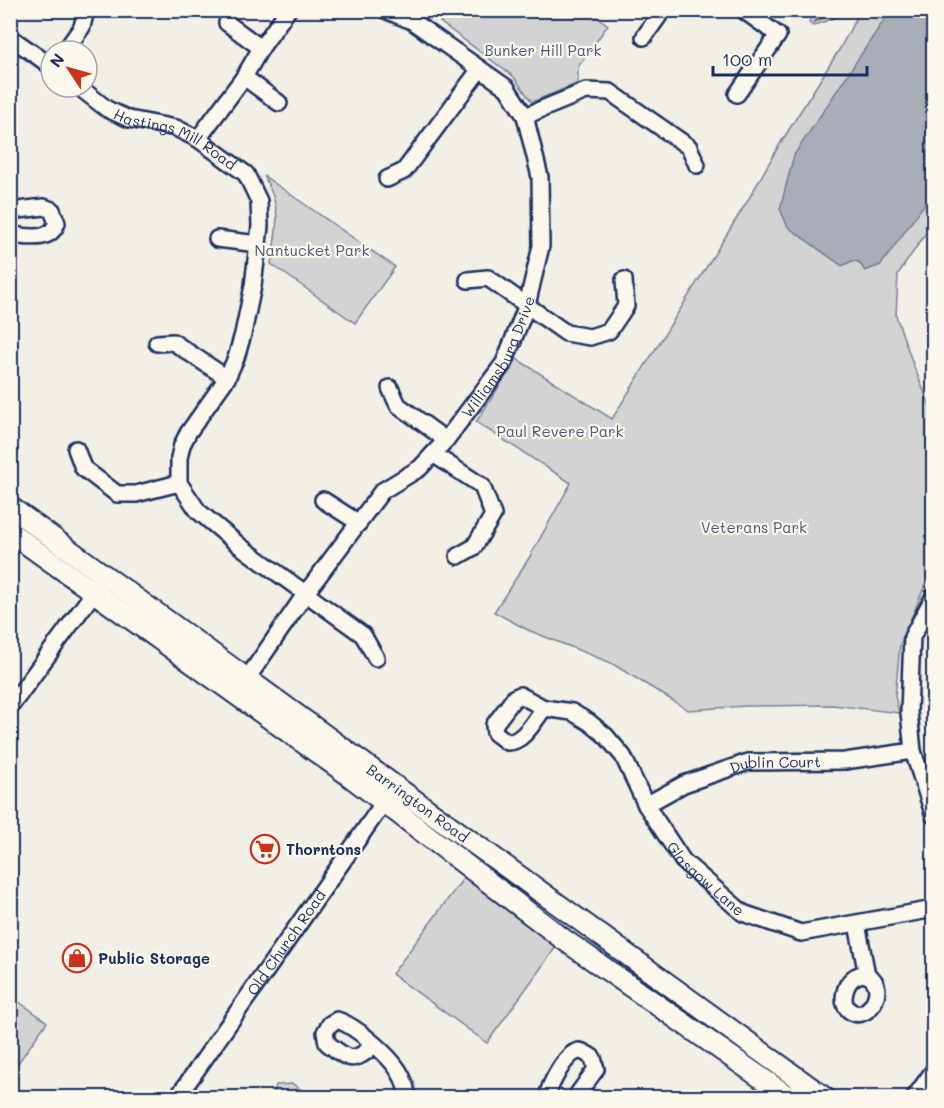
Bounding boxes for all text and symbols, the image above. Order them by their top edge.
north arrow [39,39,99,99]
scale bar [713,39,868,77]
park label: Bunker Hill Park [484,40,602,60]
text: 100 m [722,47,772,71]
text: N [44,49,69,71]
street label: Hastings Mill Road [111,103,241,174]
park label: Nantucket Park [254,240,370,260]
street label: Williamsburg Drive [457,294,539,421]
park label: Paul Revere Park [496,421,624,441]
park label: Veterans Park [701,517,807,537]
street label: Dublin Court [727,751,821,778]
street label: Barrington Road [363,759,473,847]
supermarket icon: Thorntons [249,833,281,865]
street label: Glasgow Lane [663,837,749,920]
place label: Thorntons [286,839,361,859]
street label: Old Church Road [242,886,330,999]
shop icon: Public Storage [61,942,93,974]
place label: Public Storage [98,948,210,968]

